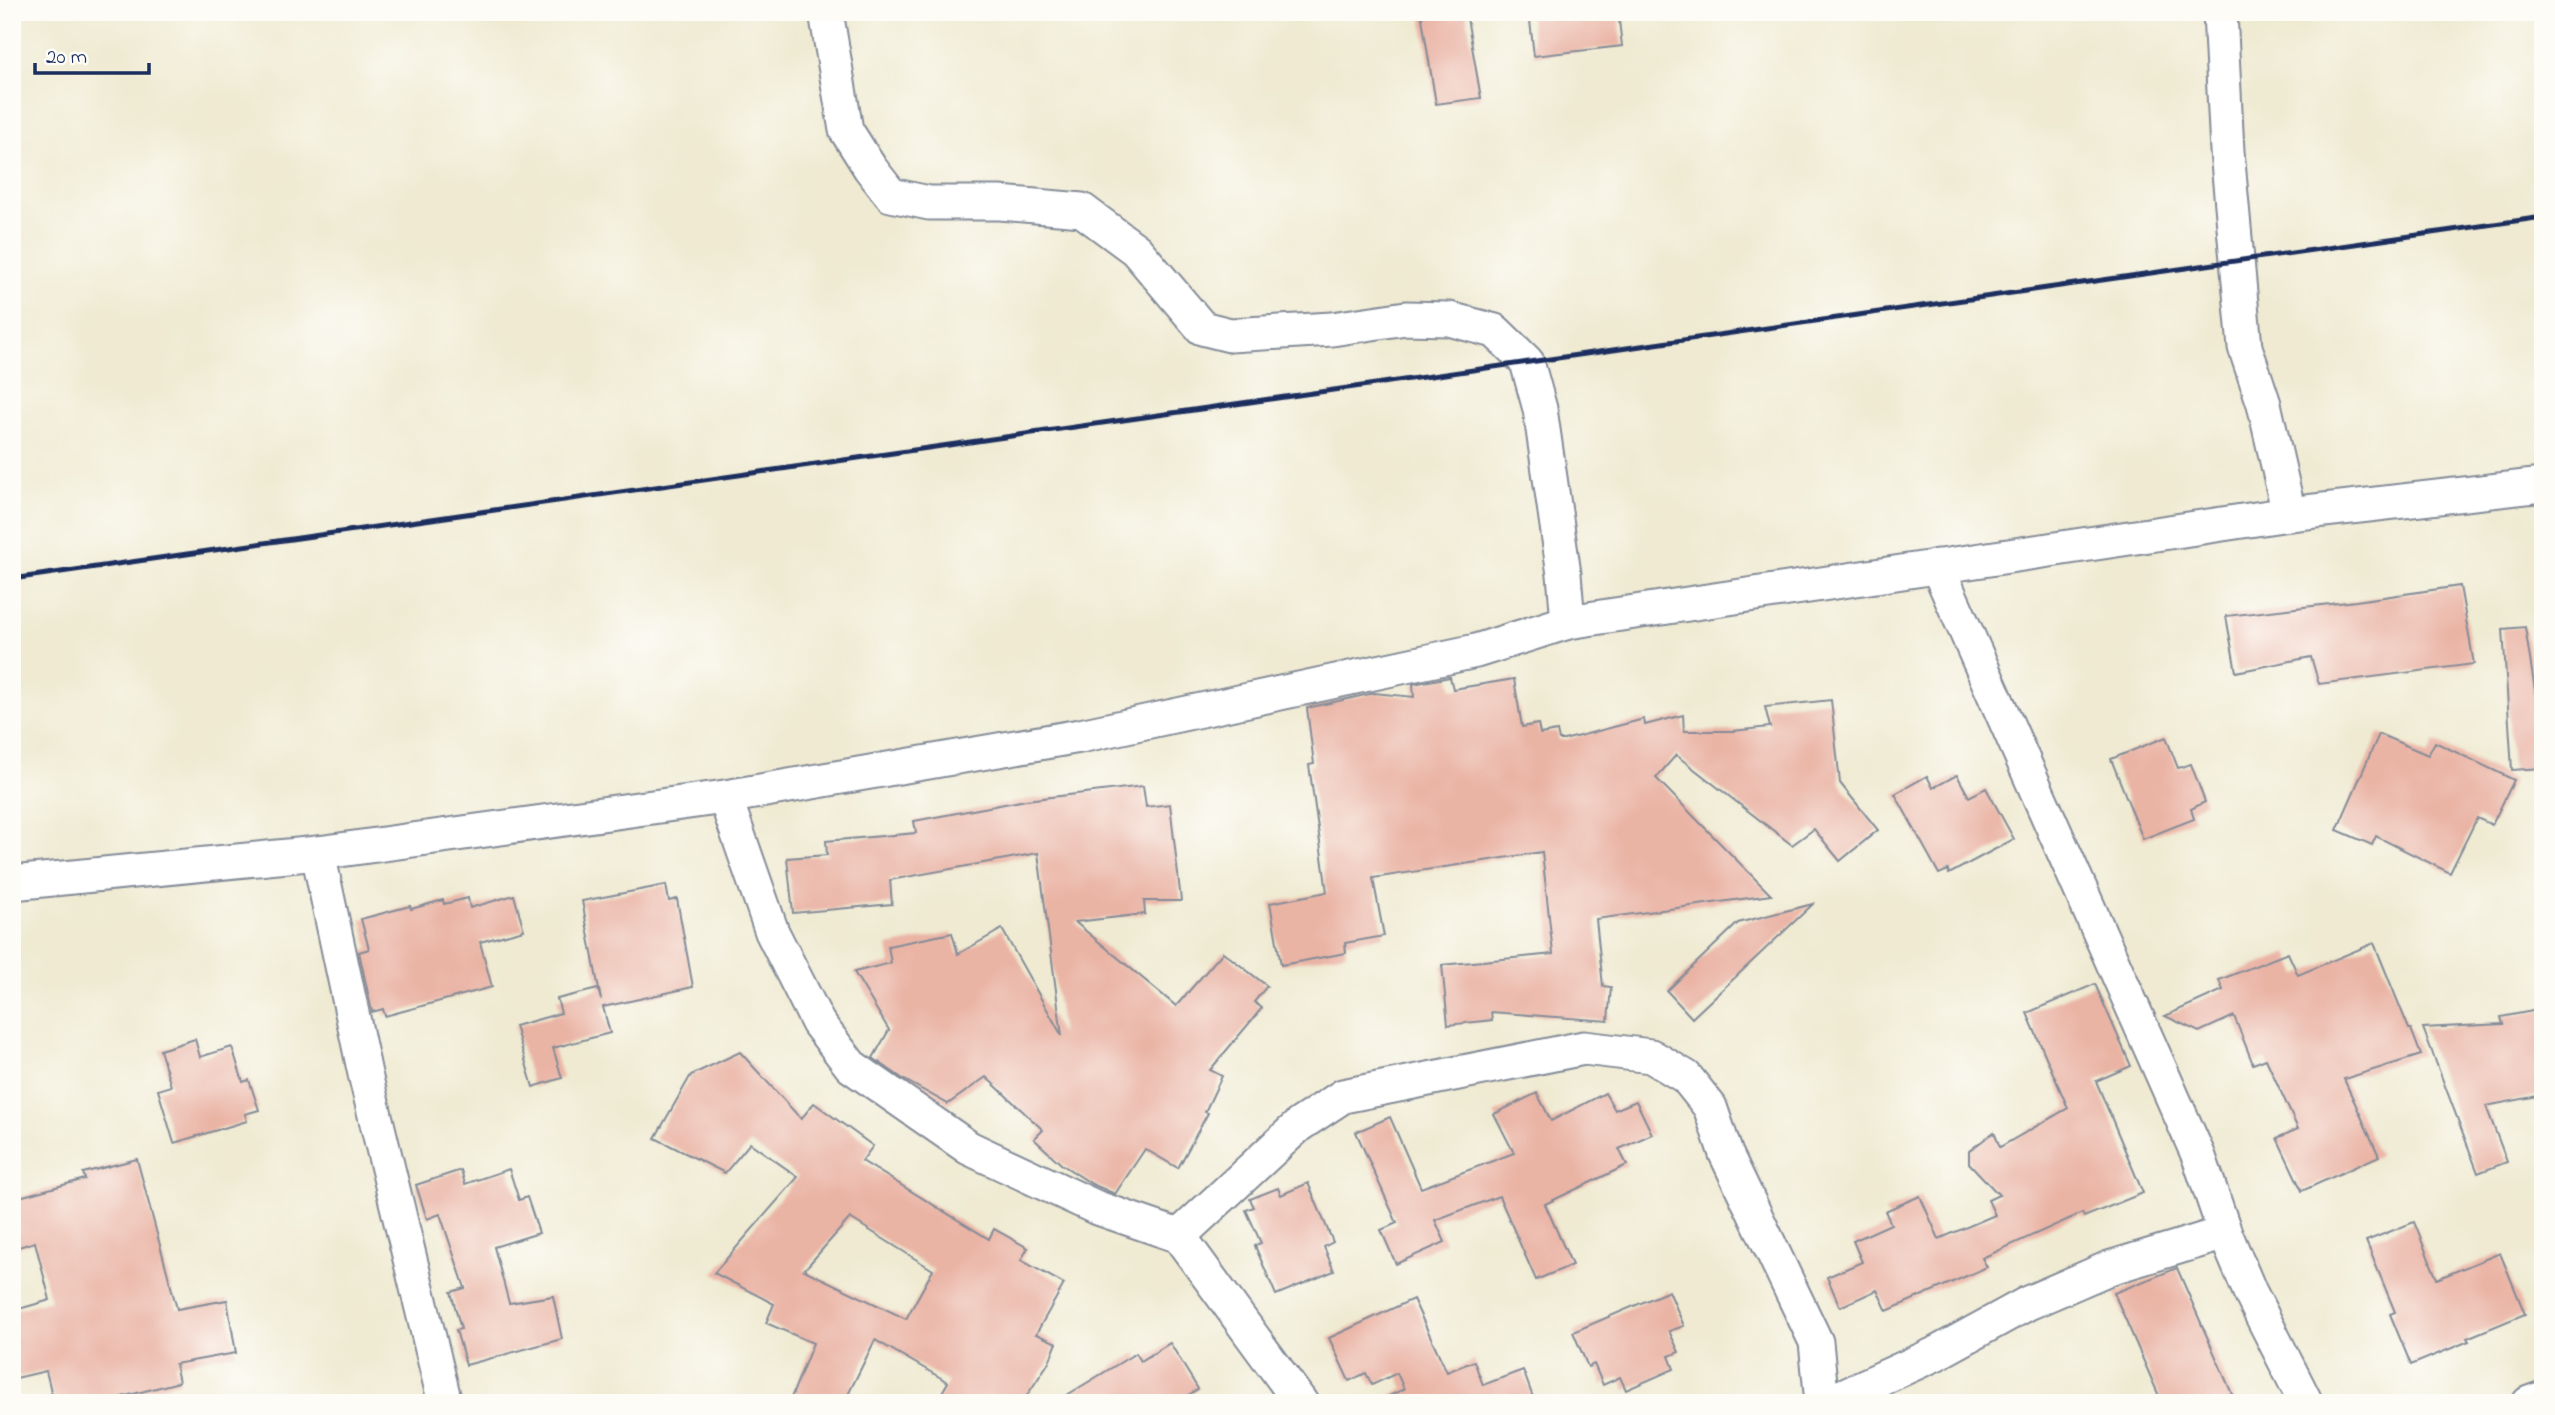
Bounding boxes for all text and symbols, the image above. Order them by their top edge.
scale bar [35,32,149,76]
text: 20 m [46,43,87,73]

